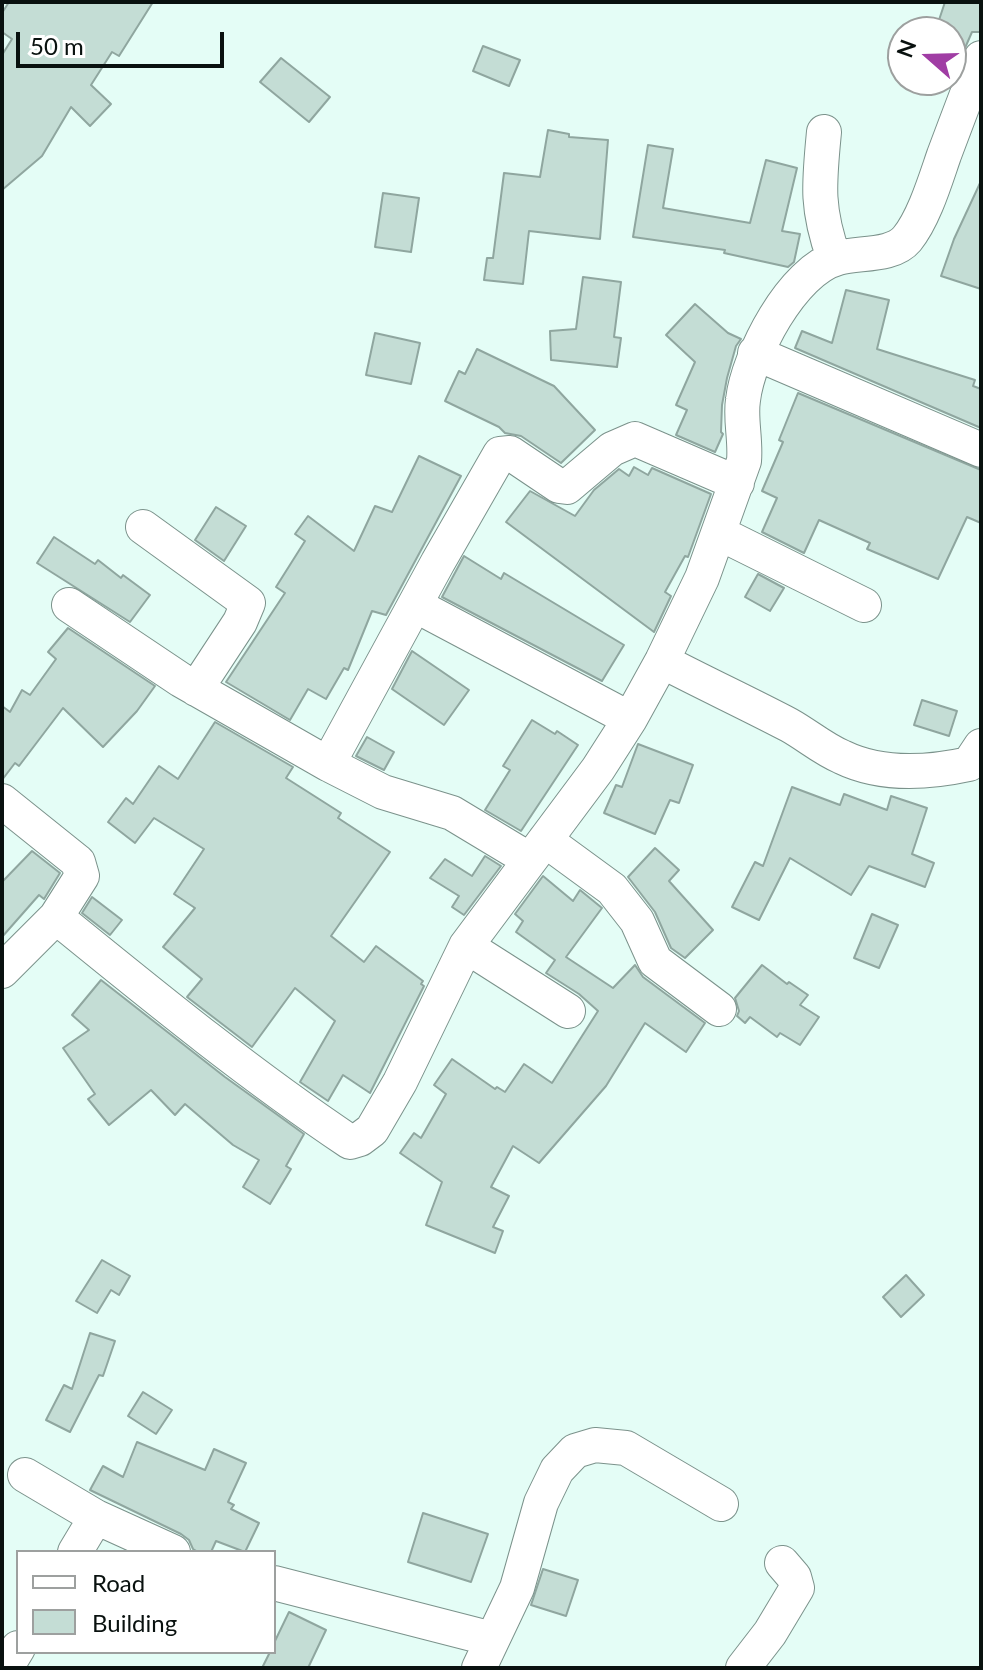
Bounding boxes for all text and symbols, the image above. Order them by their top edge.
scale bar [20,16,228,66]
north arrow [887,16,967,96]
text: 50 m [30,31,84,60]
text: N [890,36,921,61]
legend [16,1550,276,1654]
text: Road [92,1568,145,1597]
text: Building [92,1608,177,1637]

